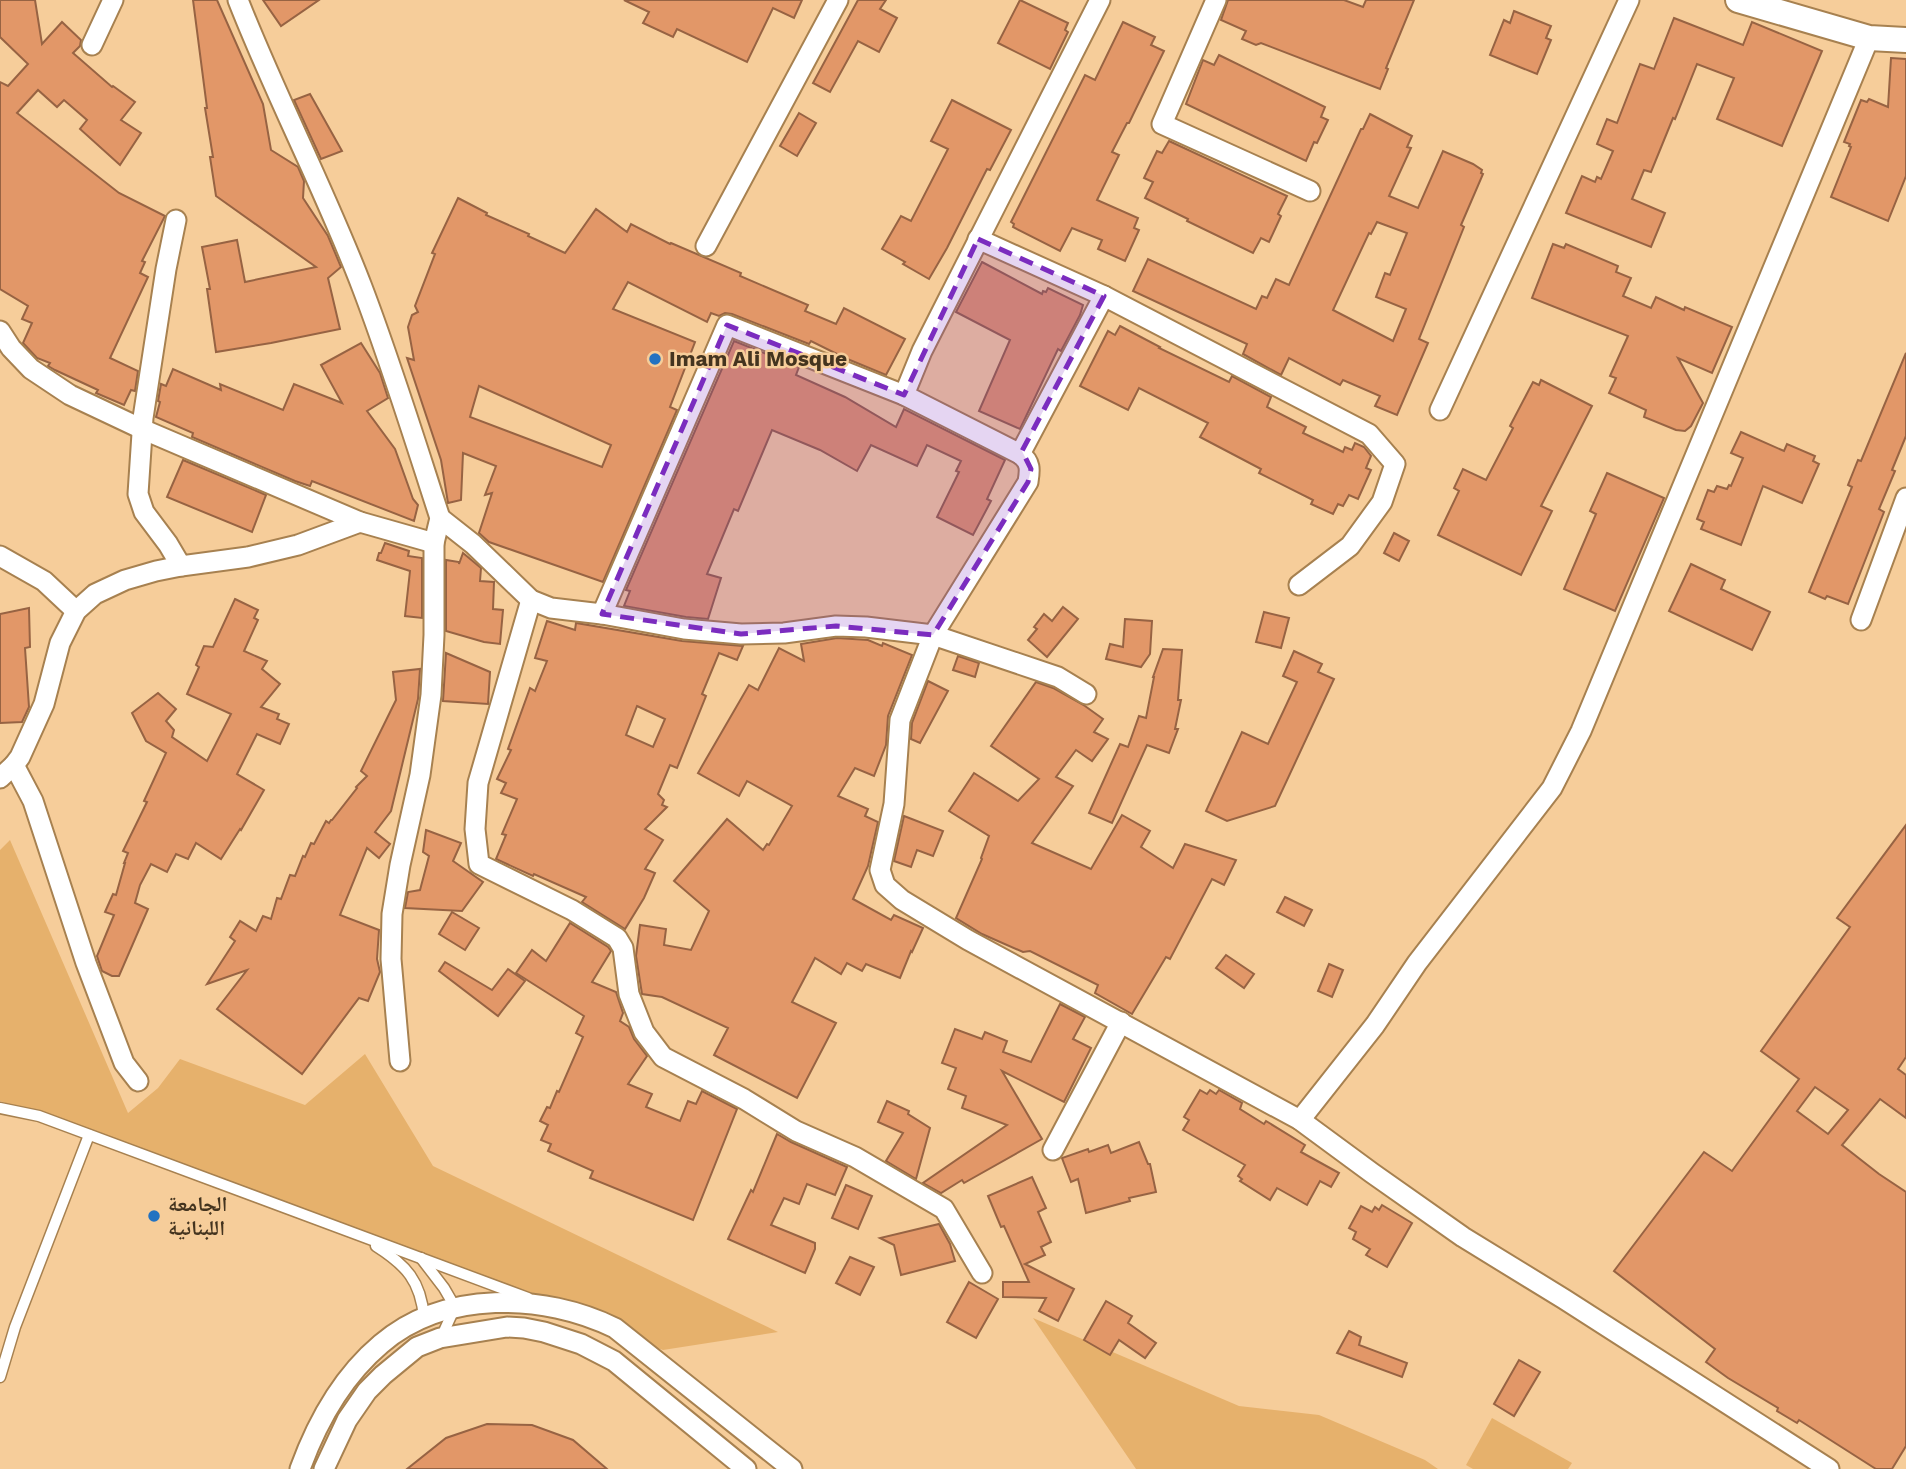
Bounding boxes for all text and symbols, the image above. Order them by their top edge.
place label: Imam Ali Mosque [669,346,847,371]
marker: Imam Ali Mosque [647,351,663,367]
place label: الجامعة اللبنانية [168,1191,228,1240]
marker: الجامعة اللبنانية [146,1208,162,1224]

